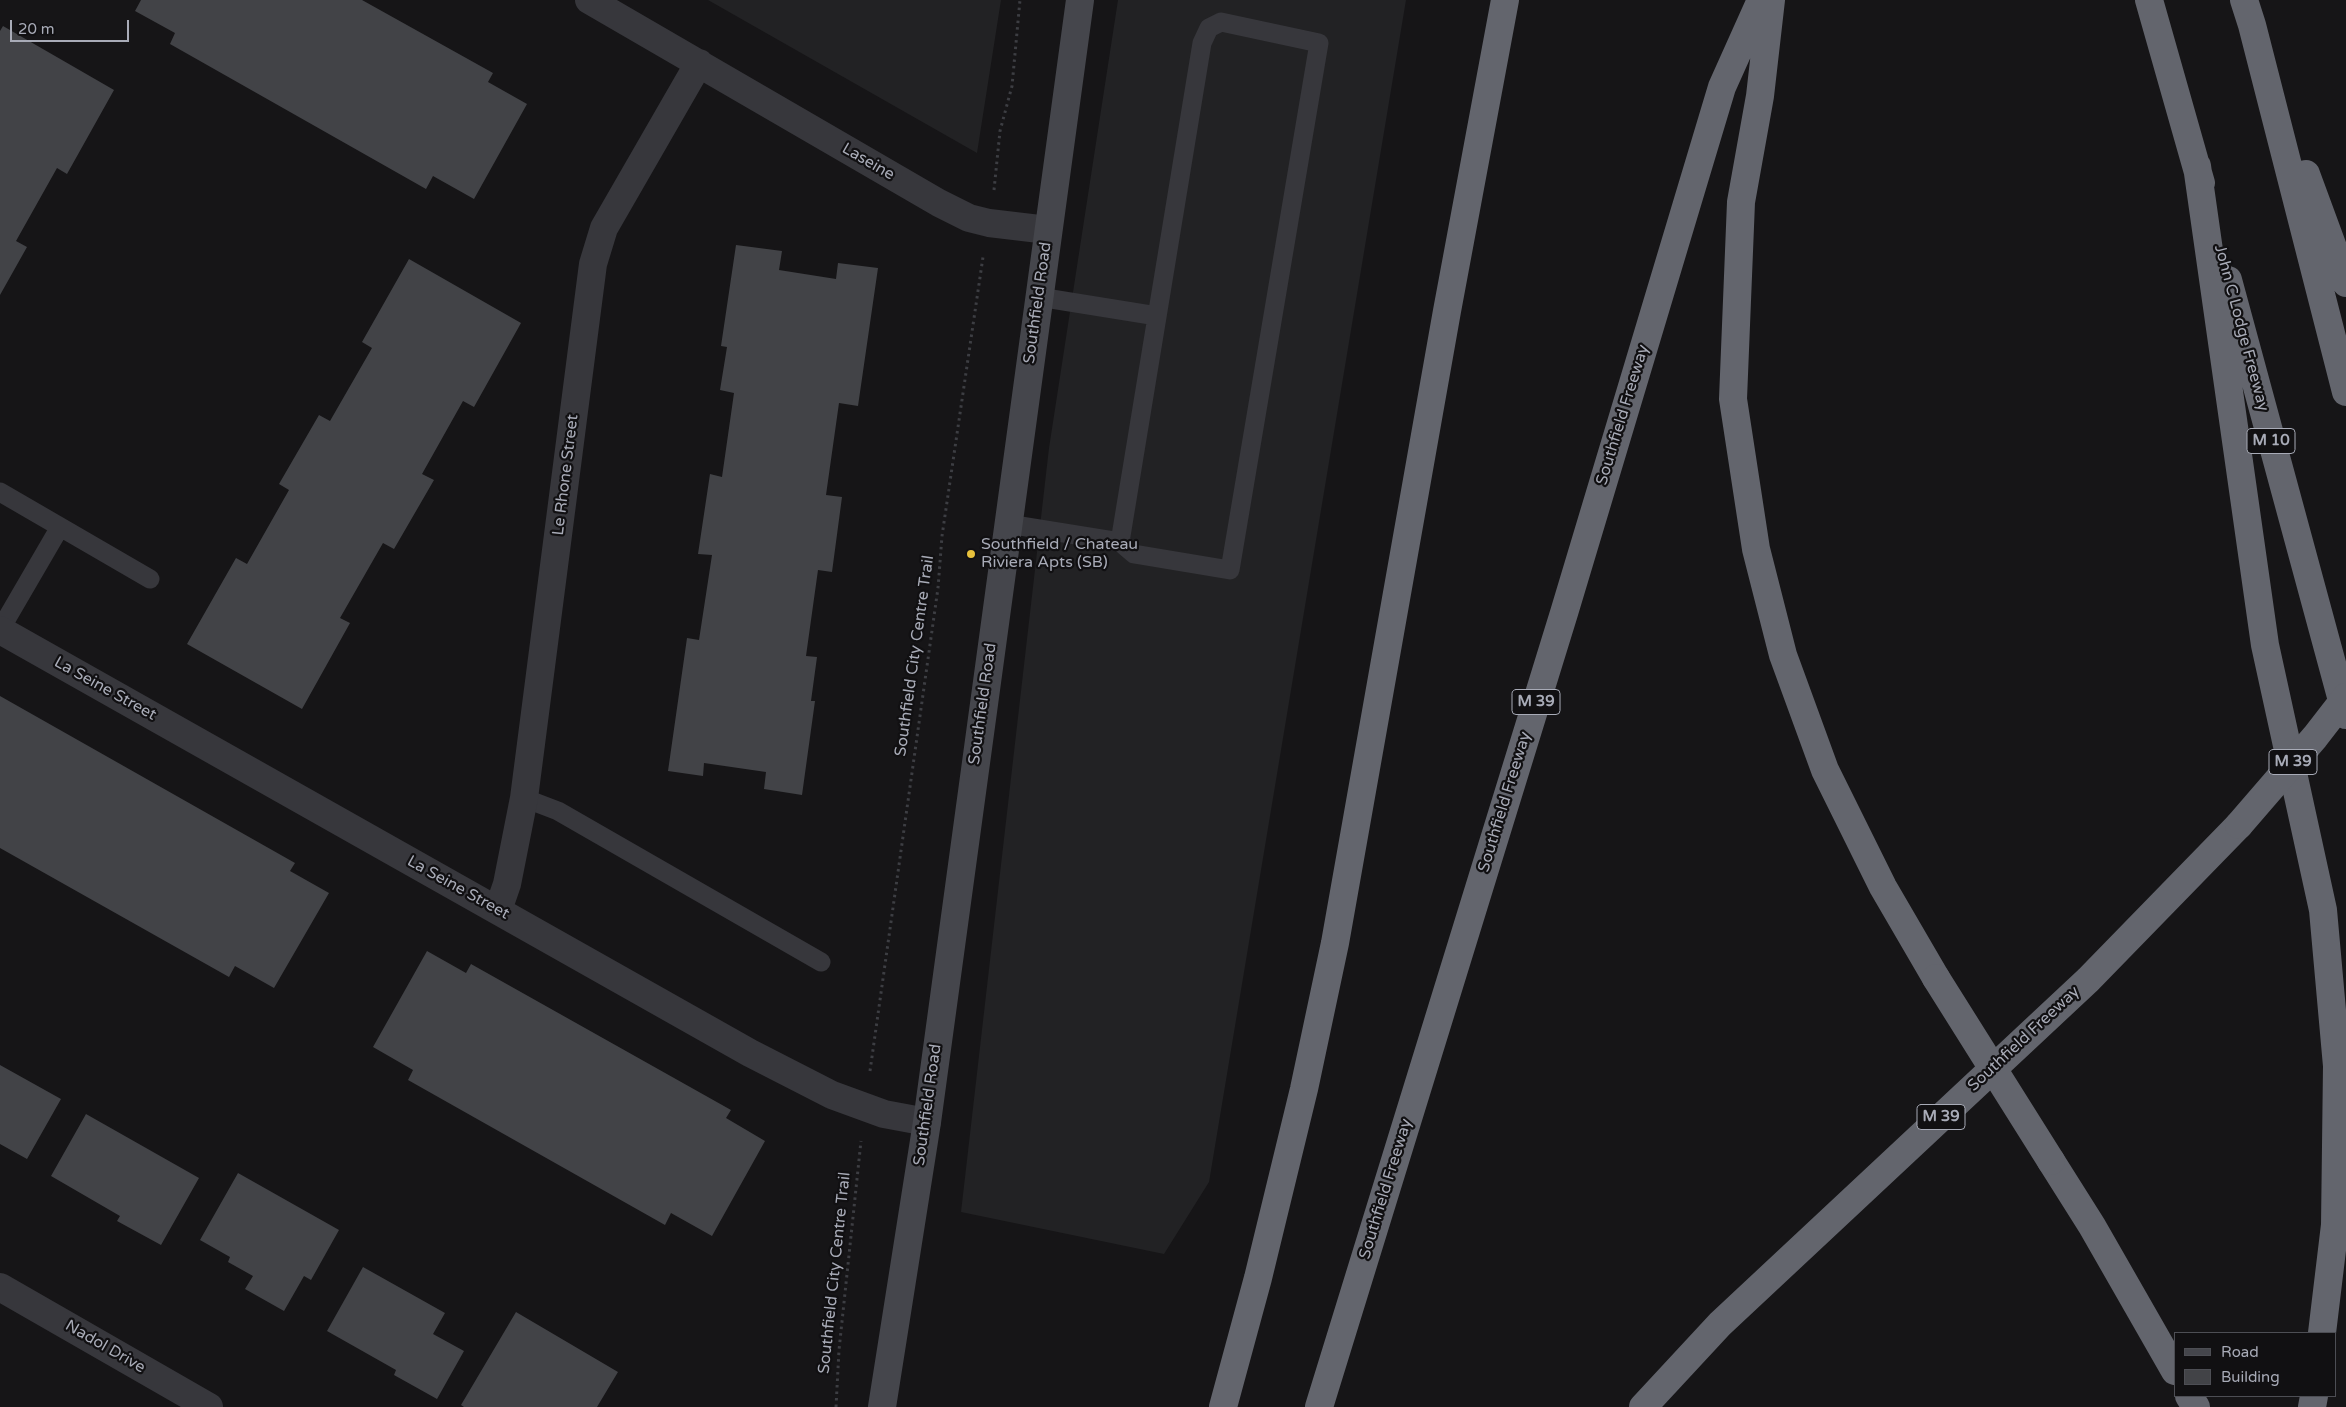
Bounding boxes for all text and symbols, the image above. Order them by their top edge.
scale bar [12,10,131,42]
text: 20 m [18,20,55,38]
street label: Laseine [838,139,898,185]
street label: Southfield Road [1020,241,1056,365]
street label: John C Lodge Freeway [2210,243,2272,413]
street label: Southfield Freeway [1593,343,1653,487]
street label: Le Rhone Street [549,413,583,537]
road number: M 10 [2247,428,2295,454]
place label: Southfield / Chateau Riviera Apts (SB) [981,535,1138,573]
marker: Southfield / Chateau Riviera Apts (SB) [965,548,977,560]
street label: Southfield City Centre Trail [891,554,939,758]
street label: Southfield Road [965,642,1001,766]
street label: La Seine Street [51,653,159,725]
road number: M 39 [1512,690,1560,714]
street label: Southfield Freeway [1475,730,1535,874]
road number: M 39 [2269,750,2317,774]
street label: La Seine Street [404,852,512,924]
street label: Southfield Freeway [1964,982,2084,1096]
street label: Southfield Road [910,1043,946,1167]
road number: M 39 [1917,1104,1965,1130]
street label: Southfield Freeway [1356,1117,1416,1261]
street label: Southfield City Centre Trail [815,1171,855,1375]
street label: Nadol Drive [62,1316,148,1378]
legend [2174,1332,2336,1397]
text: Road [2221,1343,2259,1361]
text: Building [2221,1368,2280,1386]

